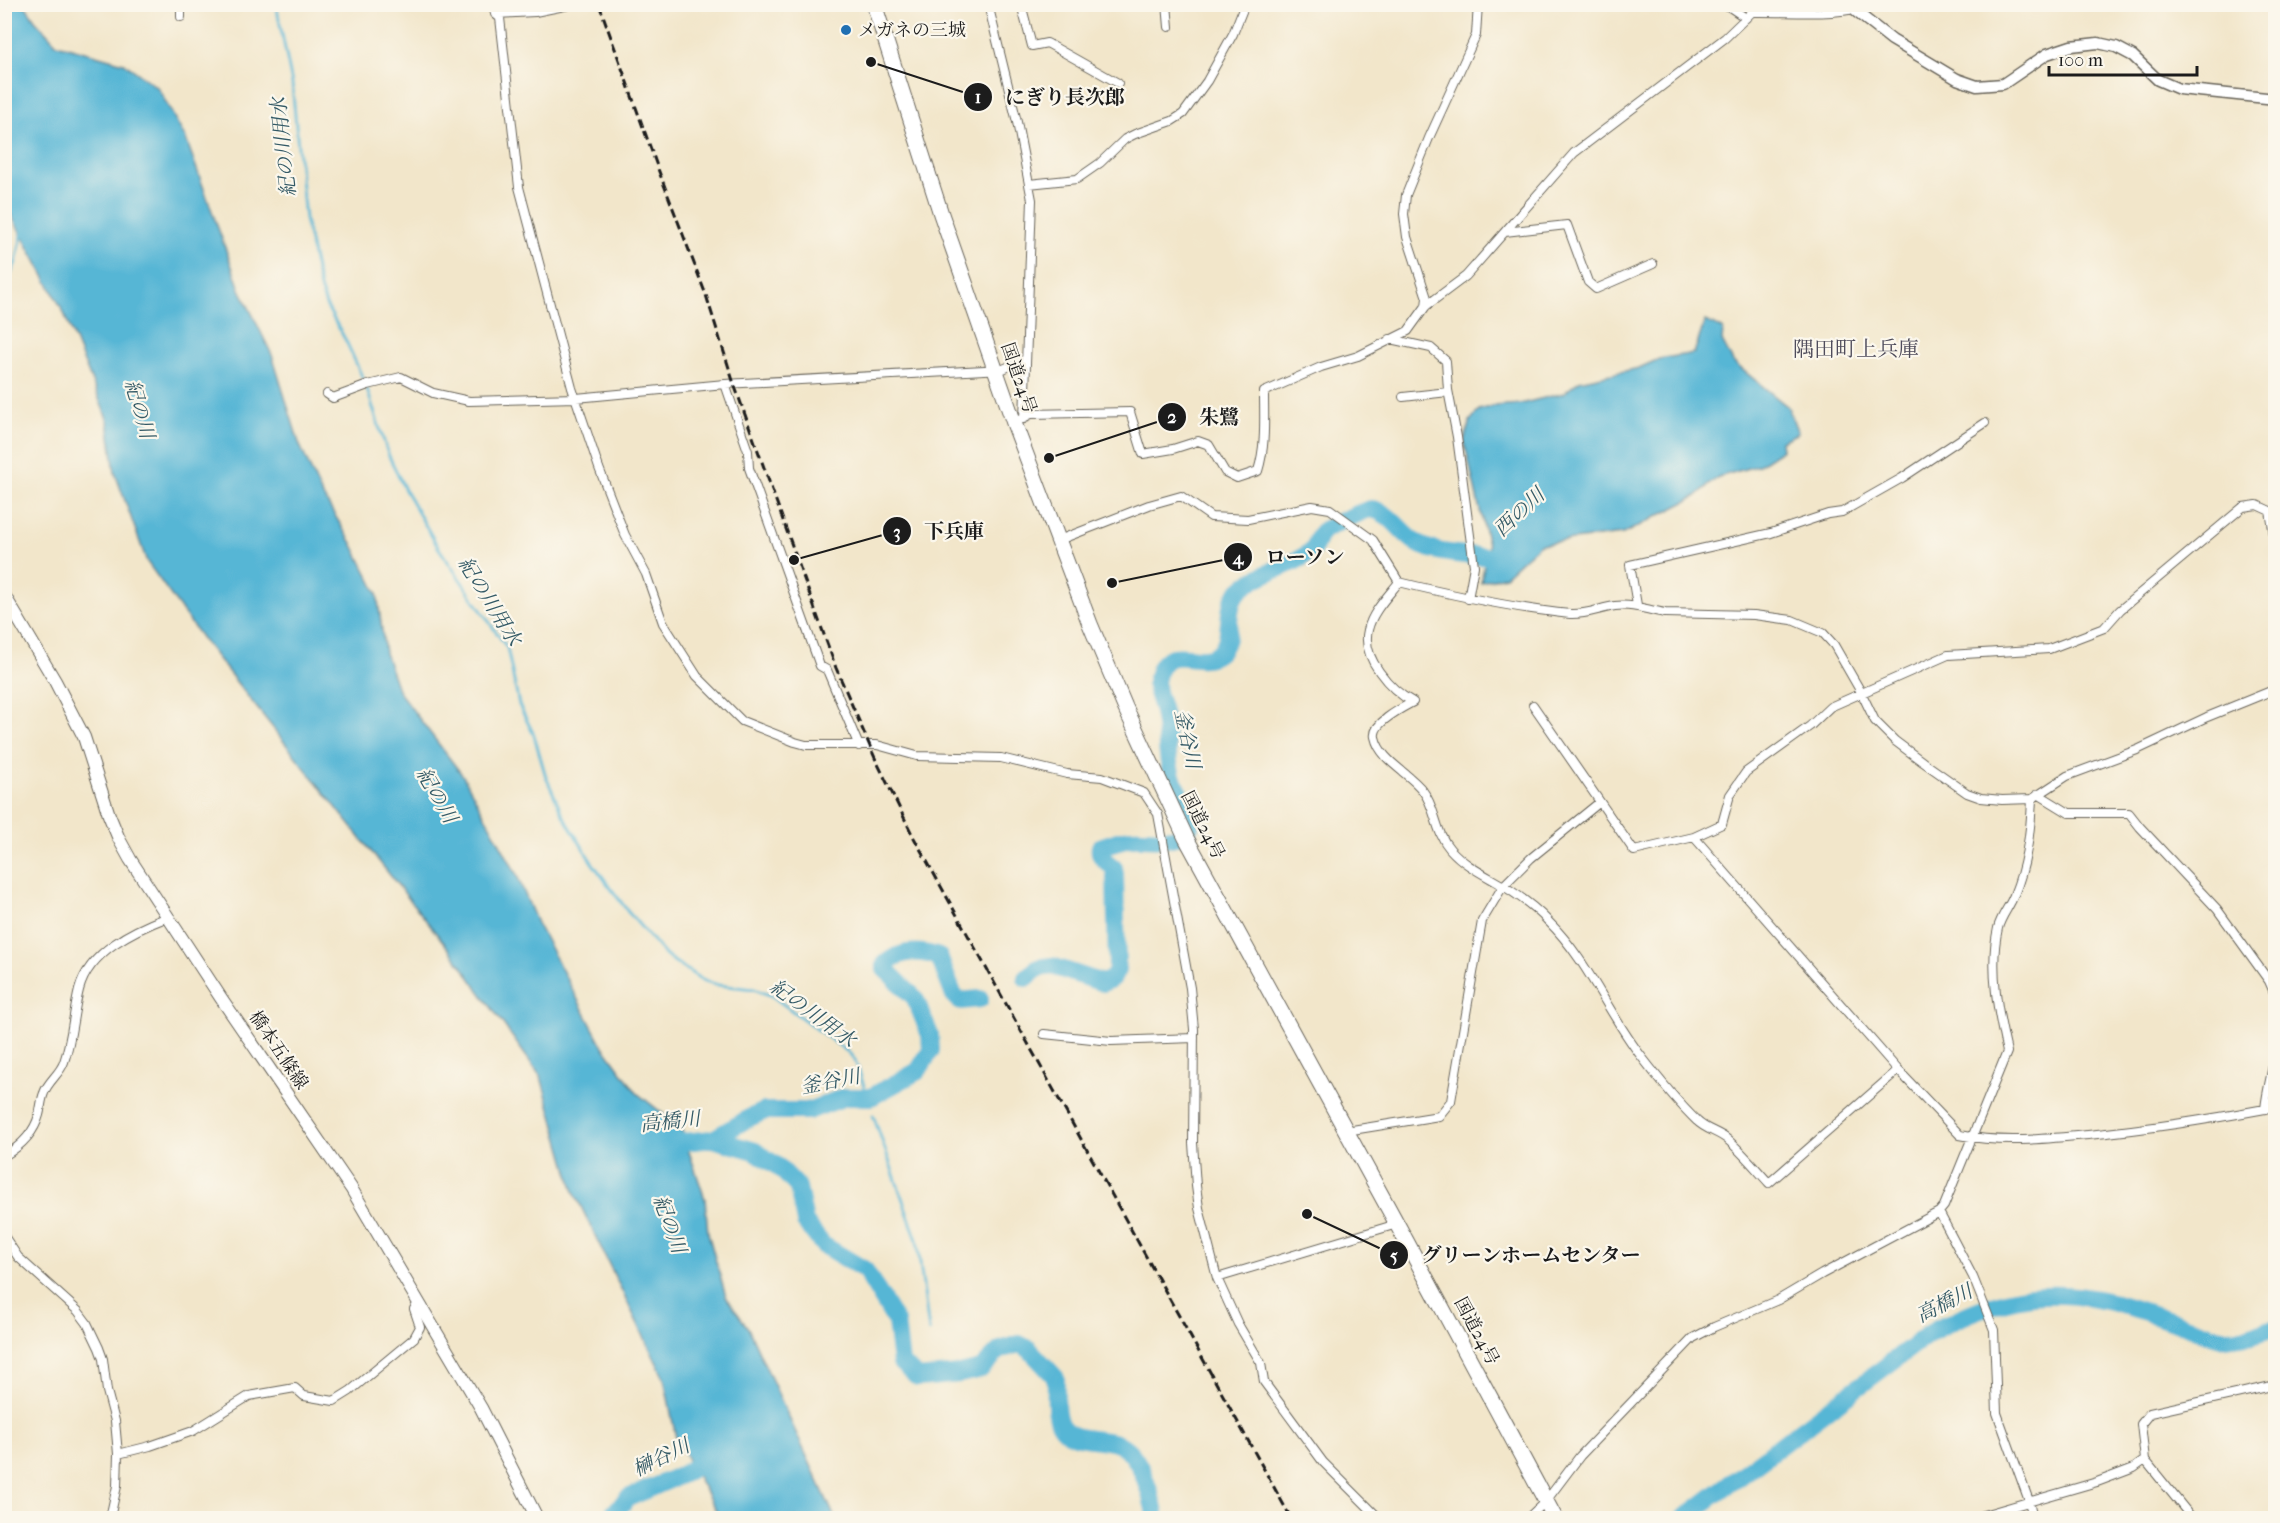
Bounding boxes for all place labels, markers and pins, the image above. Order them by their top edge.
place label: メガネの三城 [858,20,966,41]
marker: メガネの三城 [839,23,853,37]
callout: にぎり長次郎 [963,78,1137,116]
callout: 朱鷺 [1157,398,1251,436]
callout: 下兵庫 [882,512,996,550]
callout: ローソン [1223,538,1357,576]
callout: グリーンホームセンター [1379,1236,1653,1274]

